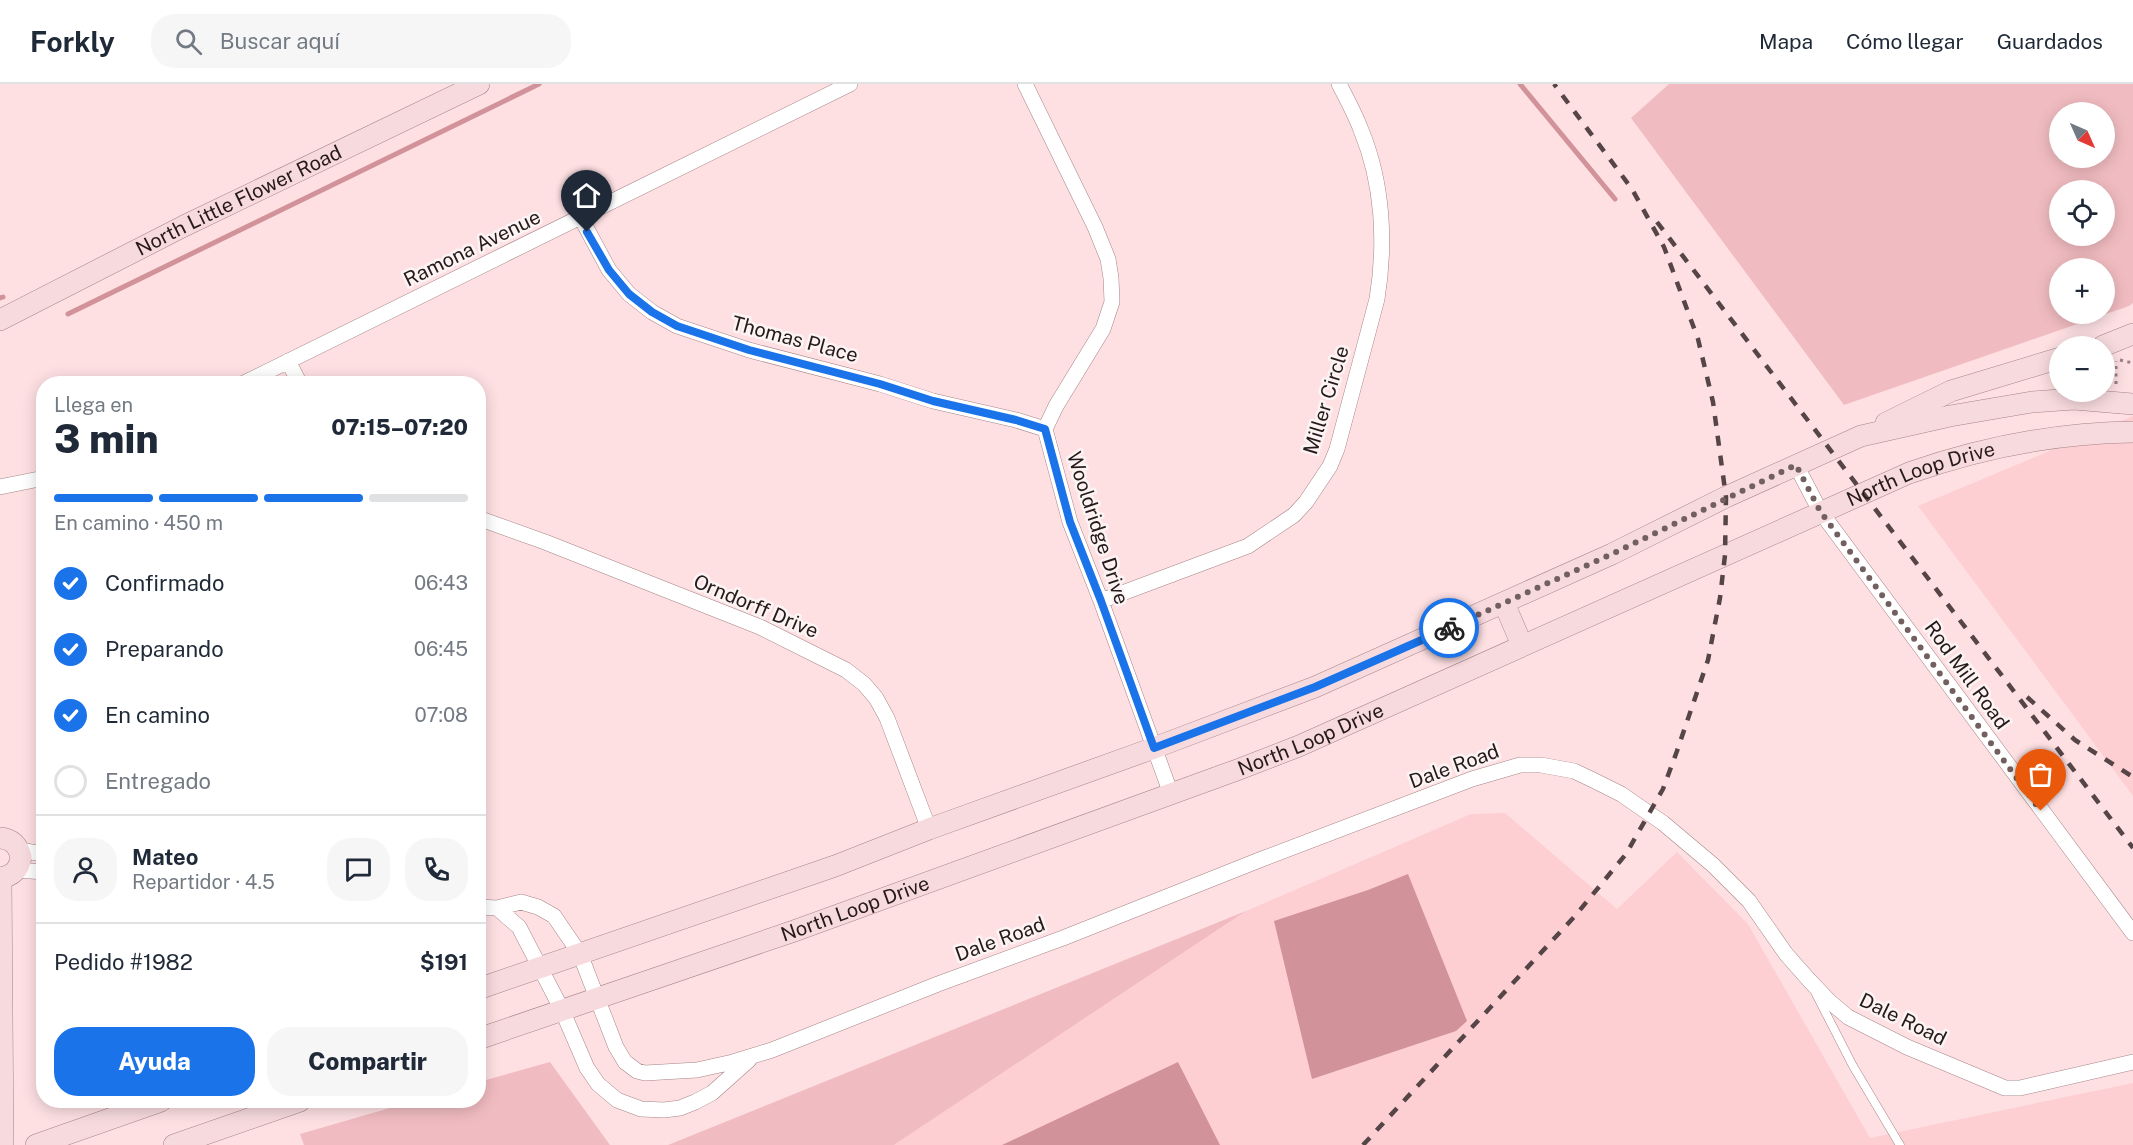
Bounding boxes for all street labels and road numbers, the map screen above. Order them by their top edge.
street label: North Little Flower Road [132,140,346,261]
street label: Ramona Avenue [400,205,544,291]
street label: Thomas Place [729,311,861,367]
street label: Miller Circle [1298,343,1354,457]
street label: North Loop Drive [1843,437,1997,511]
street label: Wooldridge Drive [1062,449,1134,607]
street label: Orndorff Drive [690,569,822,643]
street label: Rod Mill Road [1920,616,2014,734]
street label: North Loop Drive [1234,698,1387,781]
street label: Dale Road [1406,739,1502,793]
street label: North Loop Drive [778,871,933,947]
street label: Dale Road [952,912,1048,966]
street label: Dale Road [1856,988,1950,1050]

